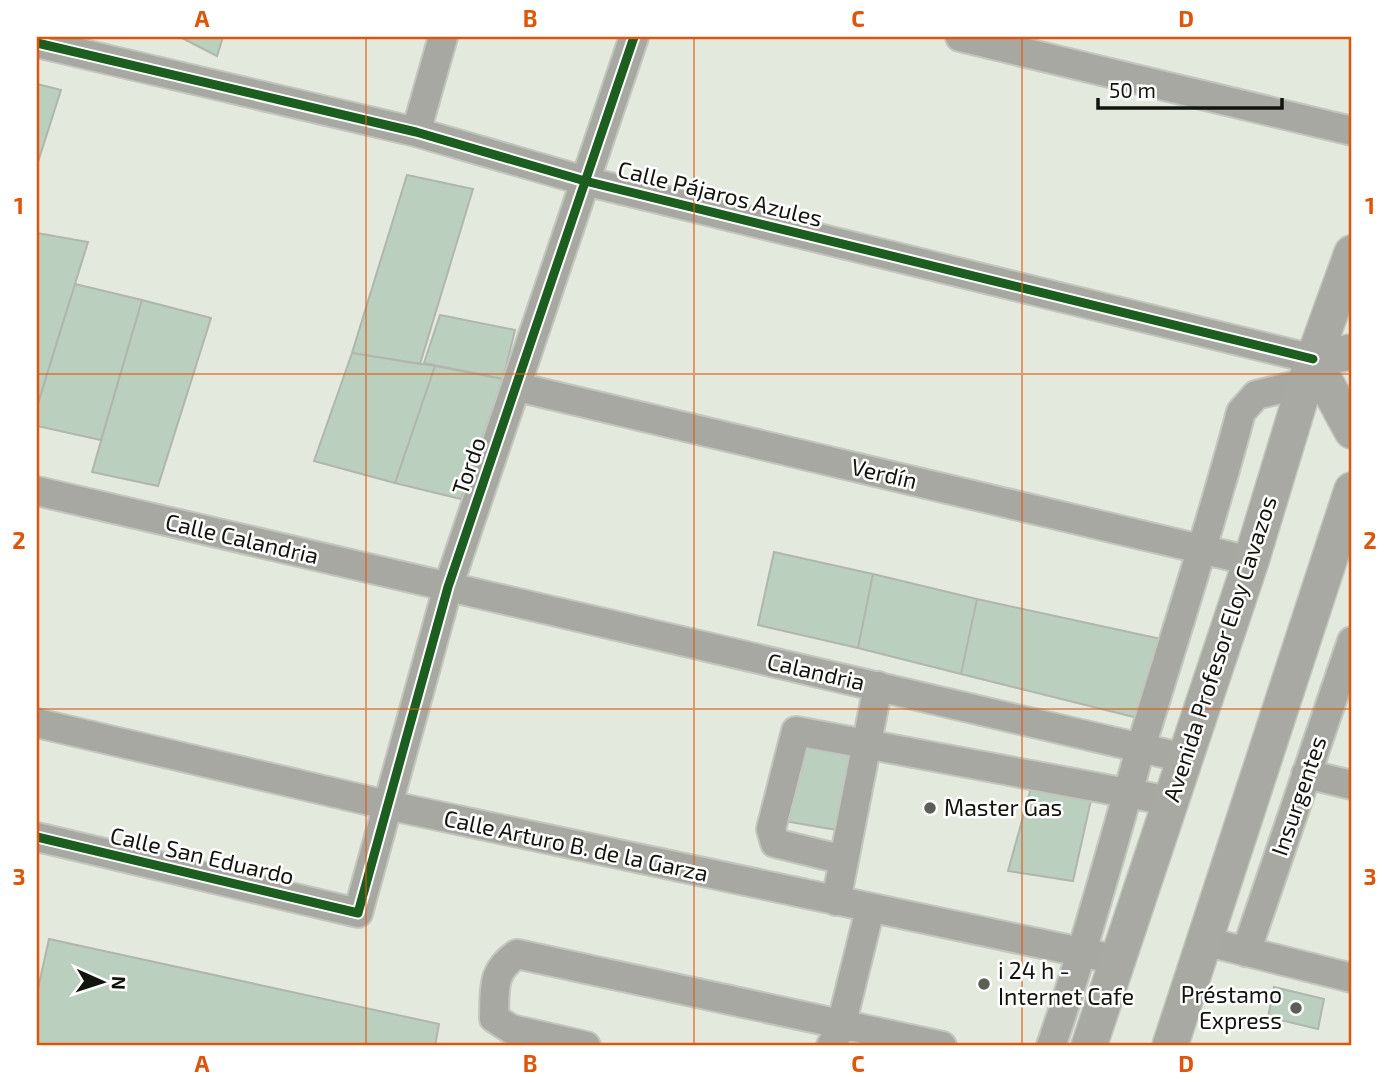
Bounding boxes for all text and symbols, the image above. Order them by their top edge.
text: A [194,4,210,32]
text: B [523,4,537,32]
text: C [851,4,865,32]
text: D [1178,4,1194,32]
scale bar [1098,66,1282,110]
text: 50 m [1109,77,1156,102]
street label: Calle Pájaros Azules [615,154,825,232]
text: 1 [14,191,24,219]
text: 1 [1365,191,1375,219]
street label: Tordo [445,433,491,498]
street label: Verdín [849,452,920,494]
street label: Avenida Profesor Eloy Cavazos [1156,492,1282,805]
street label: Calle Calandria [163,507,321,569]
text: 2 [12,526,26,554]
text: 2 [1363,526,1377,554]
street label: Calandria [765,646,868,696]
street label: Insurgentes [1265,732,1332,859]
place label: Master Gas [944,793,1062,821]
marker: Master Gas [922,800,938,816]
street label: Calle Arturo B. de la Garza [442,803,711,887]
street label: Calle San Eduardo [108,820,297,890]
text: 3 [12,862,26,890]
text: 3 [1363,862,1377,890]
north arrow [66,946,136,1016]
place label: i 24 h - Internet Cafe [998,956,1134,1010]
text: N [108,975,131,990]
marker: i 24 h - Internet Cafe [976,976,992,992]
place label: Préstamo Express [1181,980,1282,1034]
marker: Préstamo Express [1288,1000,1304,1016]
text: A [194,1049,210,1077]
text: B [523,1049,537,1077]
text: C [851,1049,865,1077]
text: D [1178,1049,1194,1077]

